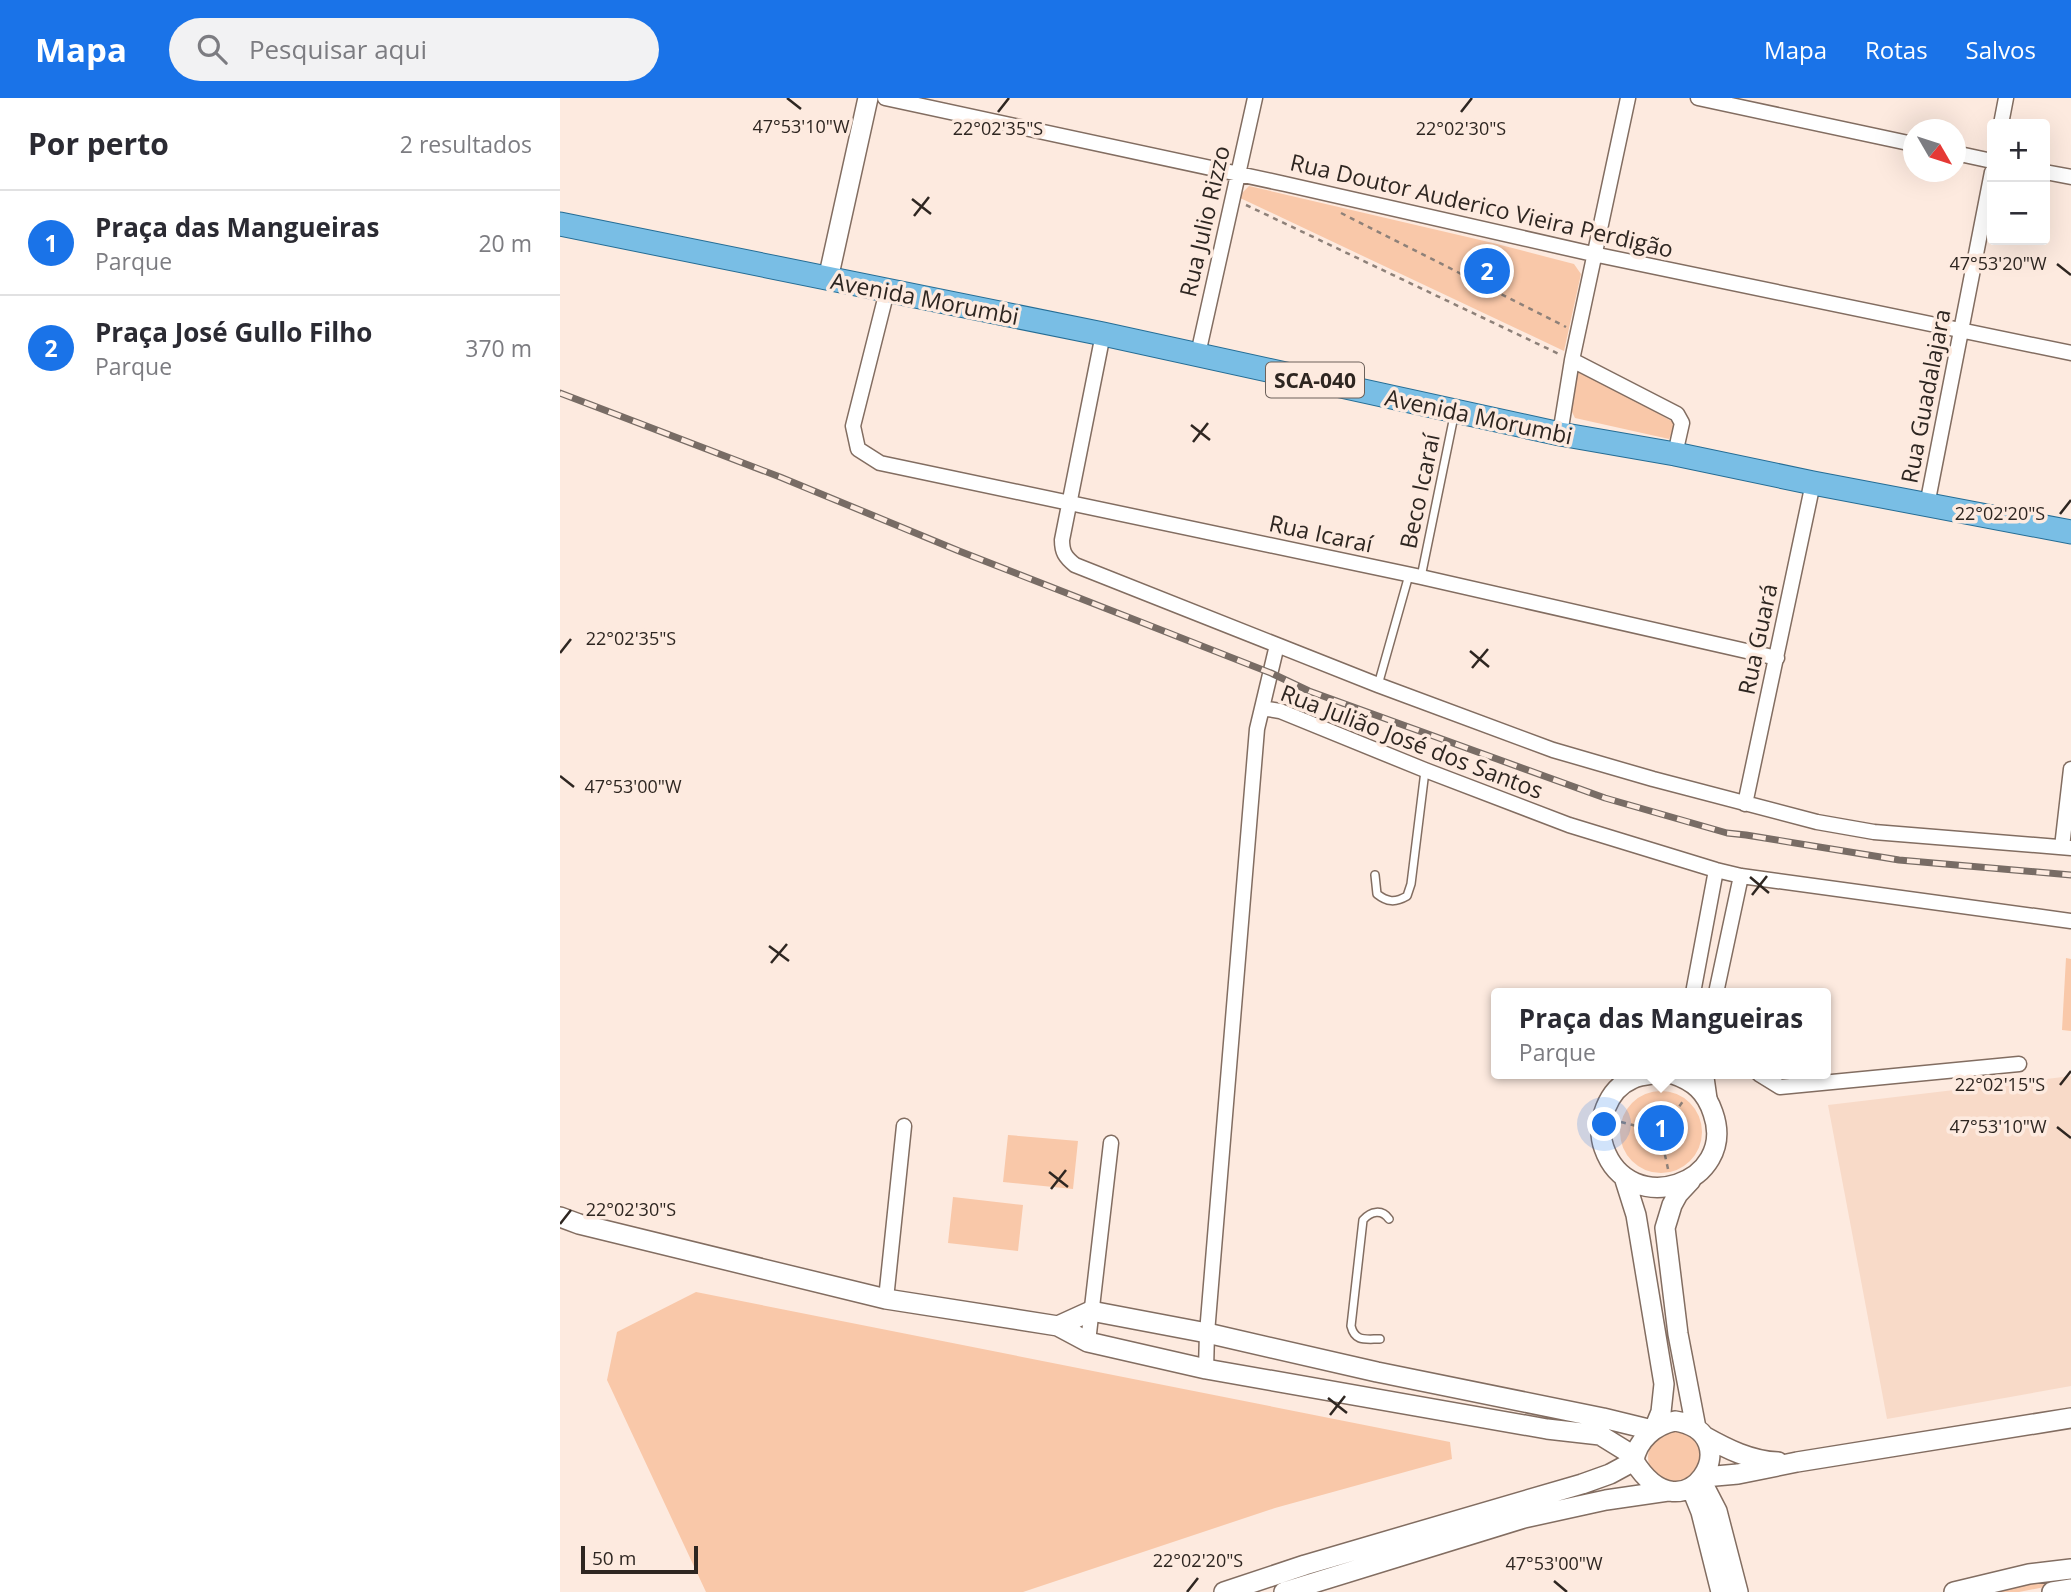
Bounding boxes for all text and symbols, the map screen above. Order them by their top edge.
search box [169,18,659,81]
text: Mapa [35,27,127,72]
icon: search [193,30,231,68]
text: Pesquisar aqui [249,31,427,67]
text: Mapa [1764,33,1827,66]
text: Rotas [1865,33,1928,66]
text: Salvos [1966,33,2036,66]
text: 47°53'10"W [752,114,850,138]
text: 22°02'35"S [953,116,1043,140]
text: 22°02'30"S [1416,116,1506,140]
north arrow [1903,119,1966,182]
map controls [1987,119,2050,245]
button: + [1987,119,2050,182]
text: Por perto [28,123,169,164]
text: 2 resultados [400,128,532,160]
street label: Rua Julio Rizzo [1171,142,1237,300]
street label: Rua Doutor Auderico Vieira Perdigão [1287,145,1677,265]
button: − [1987,182,2050,245]
text: Praça das Mangueiras [95,209,379,245]
text: 1 [44,227,58,259]
text: 20 m [478,227,532,259]
text: Parque [95,245,172,277]
pin: 2 [1464,245,1510,297]
text: 47°53'20"W [1949,251,2047,275]
street label: Avenida Morumbi [828,264,1022,332]
street label: Rua Guadalajara [1892,306,1958,486]
text: Praça José Gullo Filho [95,314,372,350]
text: 2 [44,332,58,364]
text: 370 m [465,332,532,364]
text: Parque [95,350,172,382]
road number: SCA-040 [1266,362,1364,398]
street label: Avenida Morumbi [1382,381,1576,451]
street label: Beco Icaraí [1391,429,1447,551]
text: 22°02'20"S [1955,501,2045,525]
street label: Rua Icaraí [1266,506,1377,560]
street label: Rua Guará [1730,580,1784,698]
text: 22°02'35"S [586,626,676,650]
street label: Rua Julião José dos Santos [1276,676,1548,806]
text: 47°53'00"W [584,774,682,798]
popup [1491,988,1831,1079]
text: Praça das Mangueiras [1519,1000,1803,1036]
text: Parque [1519,1036,1596,1068]
text: 22°02'15"S [1955,1072,2045,1096]
pin: 1 [1638,1102,1684,1154]
your location [1587,1107,1621,1141]
text: 47°53'10"W [1949,1114,2047,1138]
text: 22°02'30"S [586,1197,676,1221]
scale bar [581,1543,698,1575]
text: 50 m [592,1545,636,1571]
text: 22°02'20"S [1153,1548,1243,1572]
text: 47°53'00"W [1505,1551,1603,1575]

